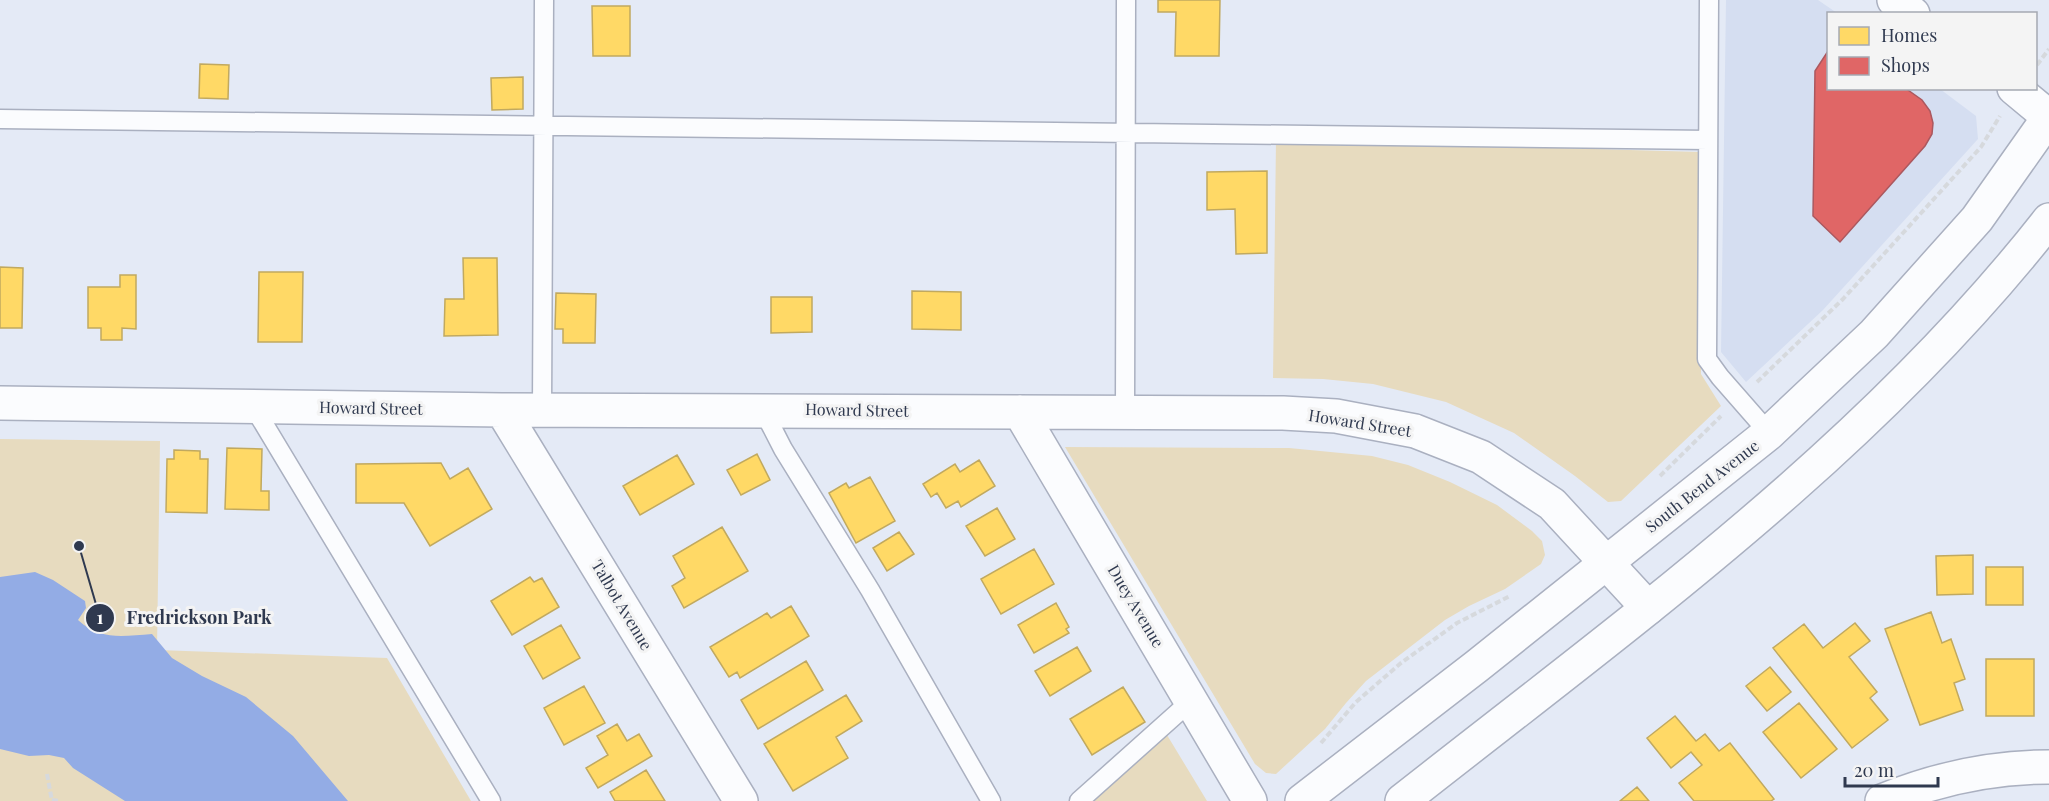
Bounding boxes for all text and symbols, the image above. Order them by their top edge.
legend [1827,12,2037,90]
text: Homes [1881,23,1937,47]
text: Shops [1881,53,1930,77]
street label: Howard Street [319,396,423,419]
street label: Howard Street [805,398,909,421]
street label: Howard Street [1307,404,1413,441]
street label: South Bend Avenue [1640,435,1763,537]
street label: Talbot Avenue [587,556,658,654]
street label: Duey Avenue [1104,561,1169,651]
callout: Fredrickson Park [85,600,284,636]
text: 1 [97,605,104,629]
text: Fredrickson Park [126,605,272,629]
scale bar [1845,750,1938,788]
text: 20 m [1854,758,1894,782]

